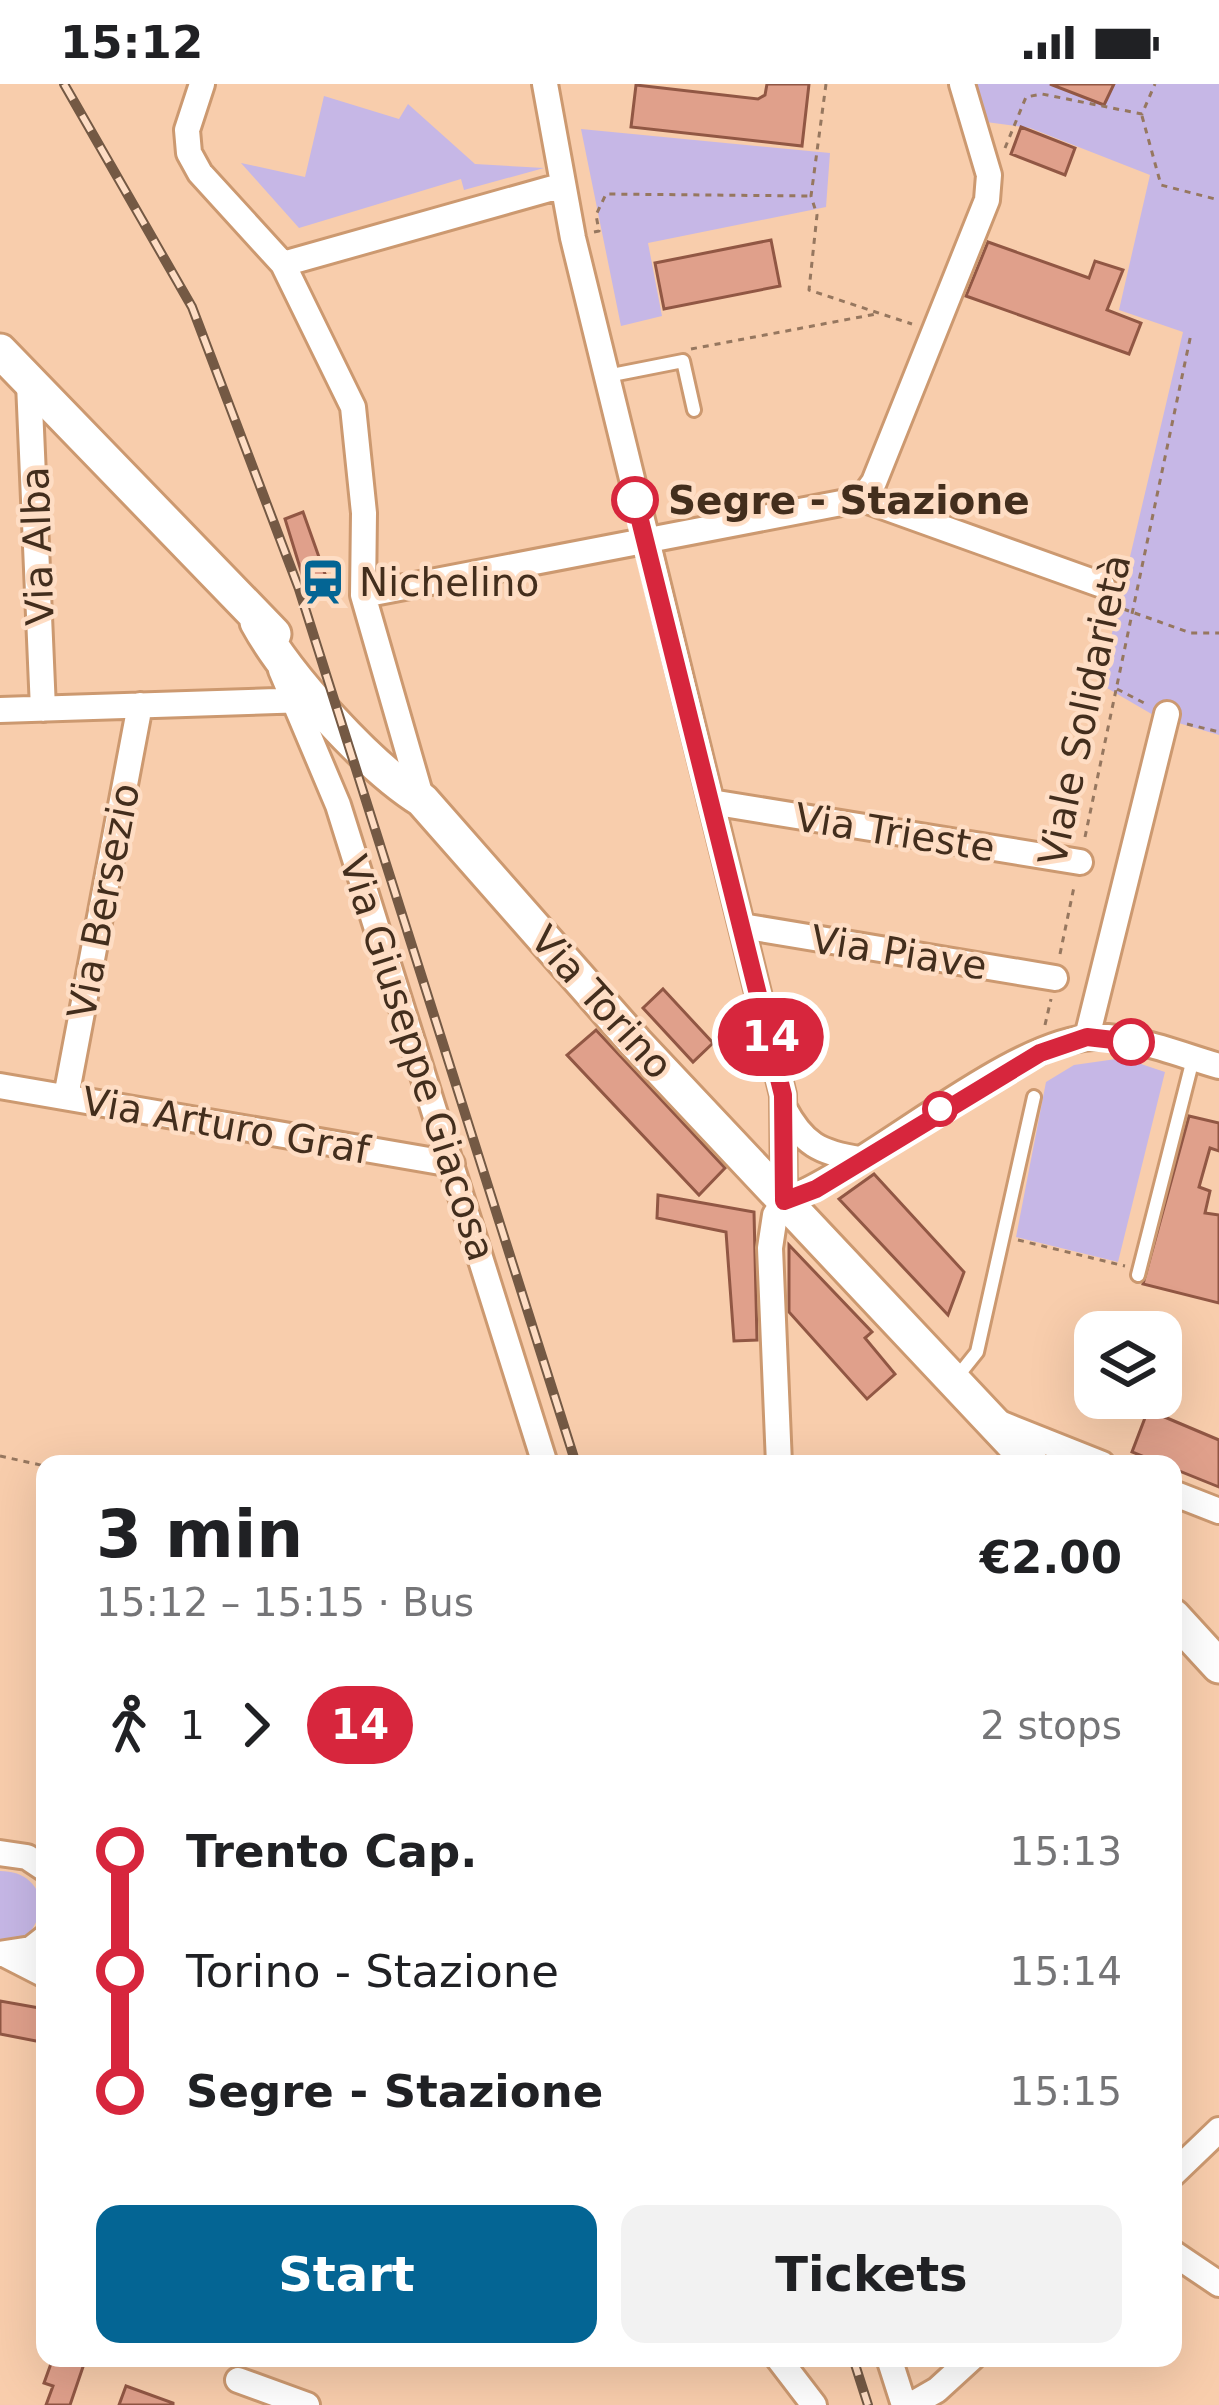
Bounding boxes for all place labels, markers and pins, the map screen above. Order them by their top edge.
marker: Segre - Stazione [613,478,657,522]
place label: Segre - Stazione [668,478,1030,523]
station icon: Nichelino [298,557,348,607]
place label: Nichelino [359,560,539,605]
unlabelled marker [1109,1020,1153,1064]
unlabelled marker [924,1093,956,1125]

